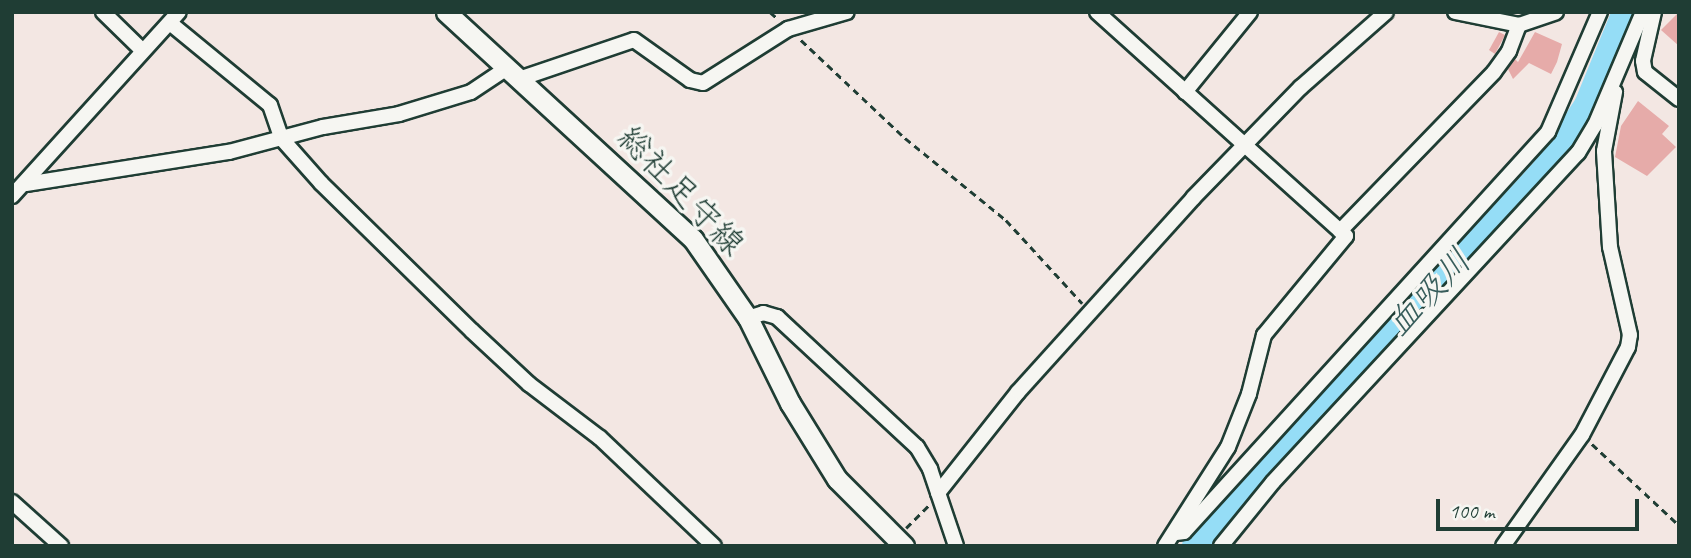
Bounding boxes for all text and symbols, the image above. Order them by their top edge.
street label: 総社足守線 [609,118,753,264]
water label: 血吸川 [1378,240,1480,346]
scale bar [1439,484,1642,528]
text: 100 m [1449,498,1494,524]

